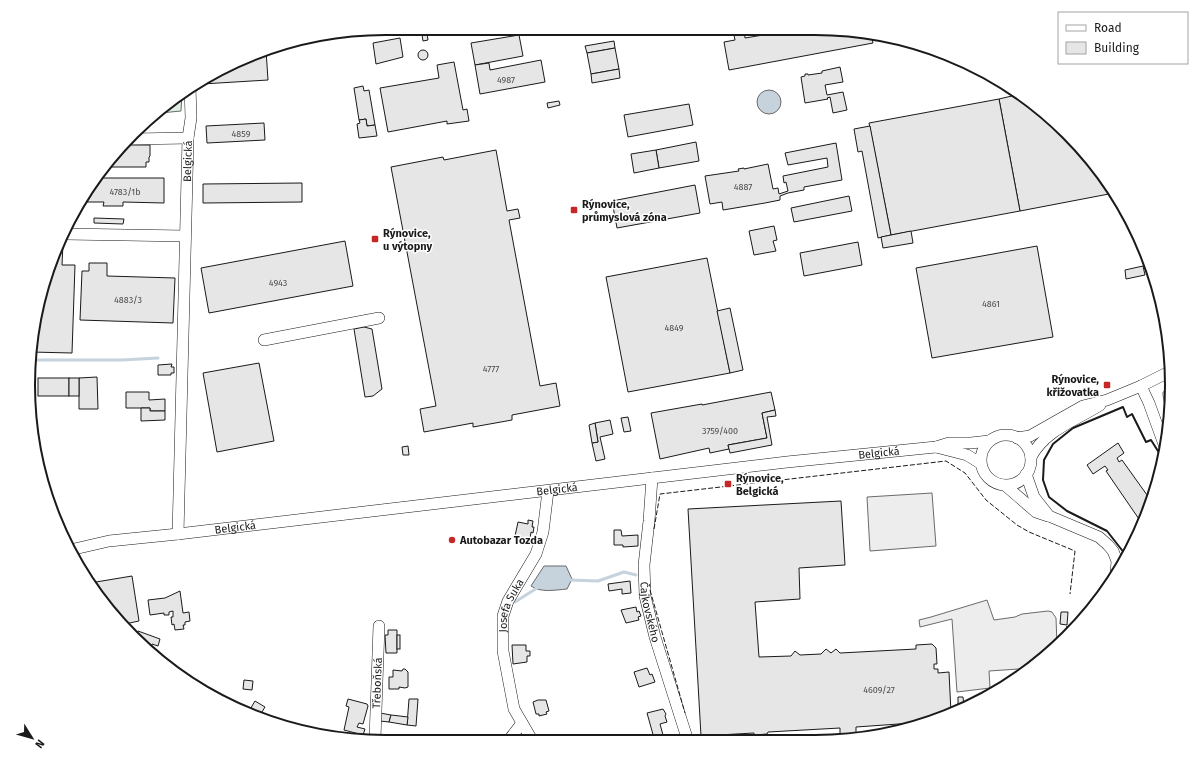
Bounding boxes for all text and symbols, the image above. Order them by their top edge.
legend [1058,12,1188,64]
text: Road [1094,21,1122,35]
text: Building [1094,41,1140,55]
house number: 4987 [497,75,515,85]
house number: 4859 [232,129,251,139]
street label: Belgická [180,140,194,182]
house number: 4887 [734,182,752,192]
house number: 4783/1b [109,187,141,197]
place label: Rýnovice, průmyslová zóna [582,198,667,224]
marker: Rýnovice, průmyslová zóna [569,205,579,215]
place label: Rýnovice, u výtopny [383,227,433,253]
marker: Rýnovice, u výtopny [370,234,380,244]
house number: 4943 [269,278,287,288]
house number: 4883/3 [114,295,142,305]
house number: 4861 [982,299,1000,309]
house number: 4849 [664,323,684,333]
house number: 4777 [483,364,499,374]
place label: Rýnovice, křižovatka [1047,373,1099,399]
marker: Rýnovice, křižovatka [1102,380,1112,390]
house number: 3759/400 [702,426,738,436]
street label: Belgická [858,444,900,461]
place label: Rýnovice, Belgická [736,472,784,498]
marker: Rýnovice, Belgická [723,479,733,489]
street label: Belgická [536,480,578,498]
street label: Belgická [214,518,257,536]
place label: Autobazar Tozda [459,534,543,547]
marker: Autobazar Tozda [447,535,457,545]
street label: Josefa Suka [496,576,526,632]
street label: Čajkovského [638,581,663,644]
street label: Třeboňská [370,657,384,709]
house number: 4609/27 [863,685,895,695]
north arrow [12,718,52,758]
text: N [32,737,47,751]

